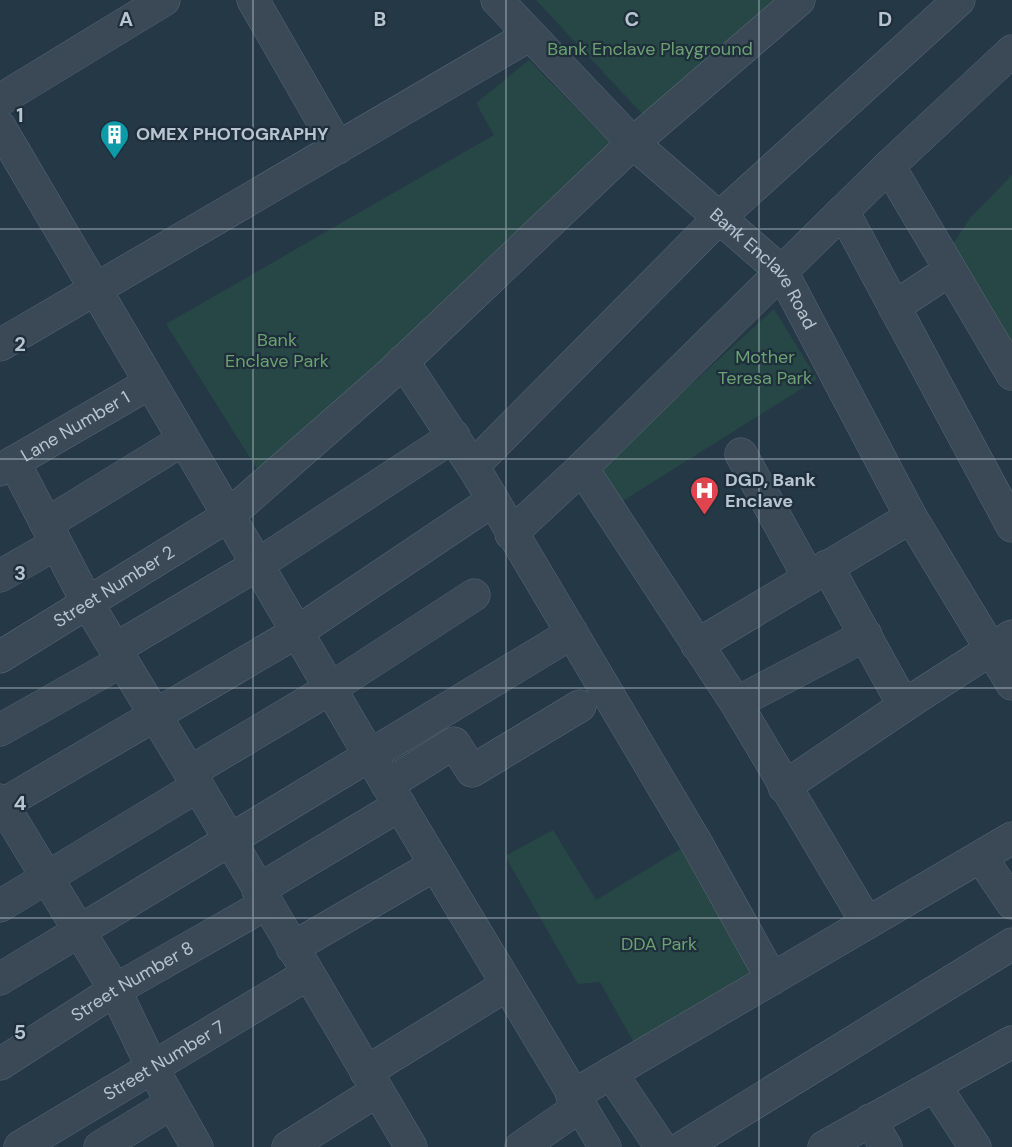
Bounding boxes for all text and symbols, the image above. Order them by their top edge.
text: A [119,6,133,32]
text: B [374,6,386,32]
text: C [625,6,639,32]
text: D [878,6,892,32]
park label: Bank Enclave Playground [547,37,753,61]
text: 1 [16,102,24,128]
building icon: OMEX PHOTOGRAPHY [99,118,131,160]
place label: OMEX PHOTOGRAPHY [136,122,329,146]
street label: Bank Enclave Road [705,203,822,333]
park label: Bank Enclave Park [225,328,329,373]
text: 2 [14,331,26,357]
park label: Mother Teresa Park [718,345,812,390]
street label: Lane Number 1 [16,385,134,467]
place label: DGD, Bank Enclave [725,468,817,513]
hospital icon: DGD, Bank Enclave [688,474,720,516]
street label: Street Number 2 [49,540,179,633]
text: 3 [14,560,26,586]
text: 4 [14,790,27,816]
park label: DDA Park [621,932,697,956]
street label: Street Number 8 [66,936,198,1027]
street label: Street Number 7 [99,1015,229,1106]
text: 5 [14,1019,26,1045]

